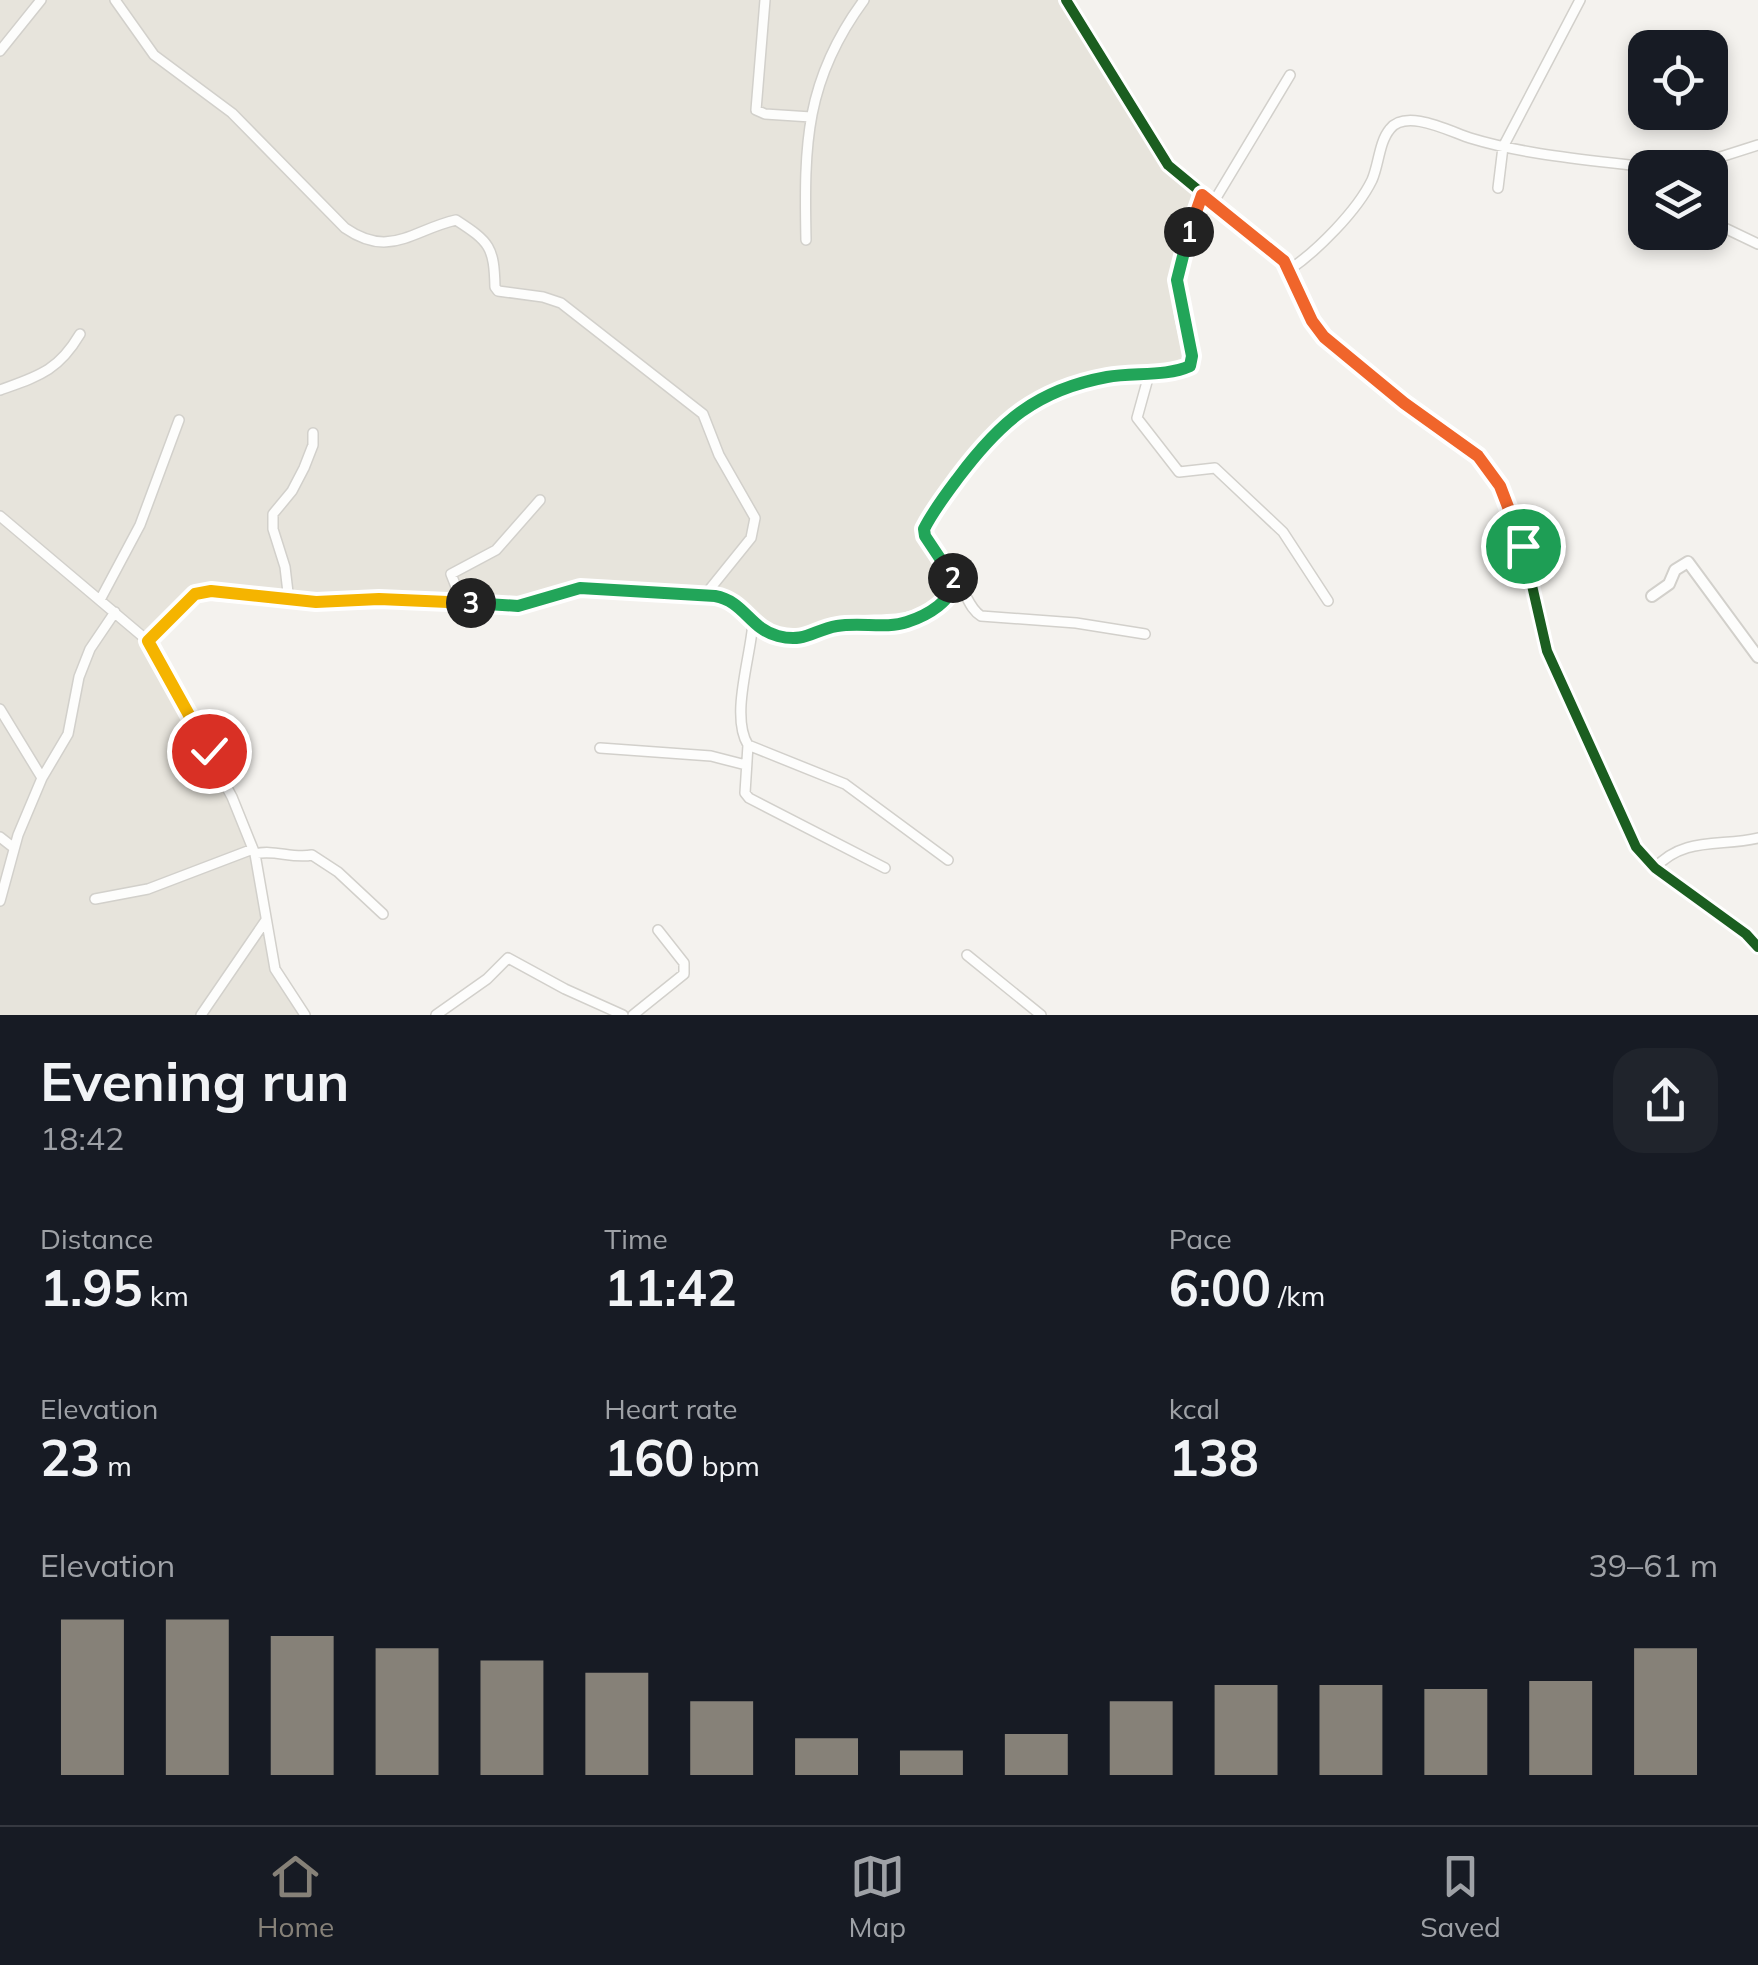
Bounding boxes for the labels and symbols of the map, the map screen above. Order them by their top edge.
pin: 1 [1164,207,1214,257]
pin [1481,504,1566,589]
pin: 2 [928,553,978,603]
pin: 3 [446,578,496,628]
pin [167,709,252,794]

